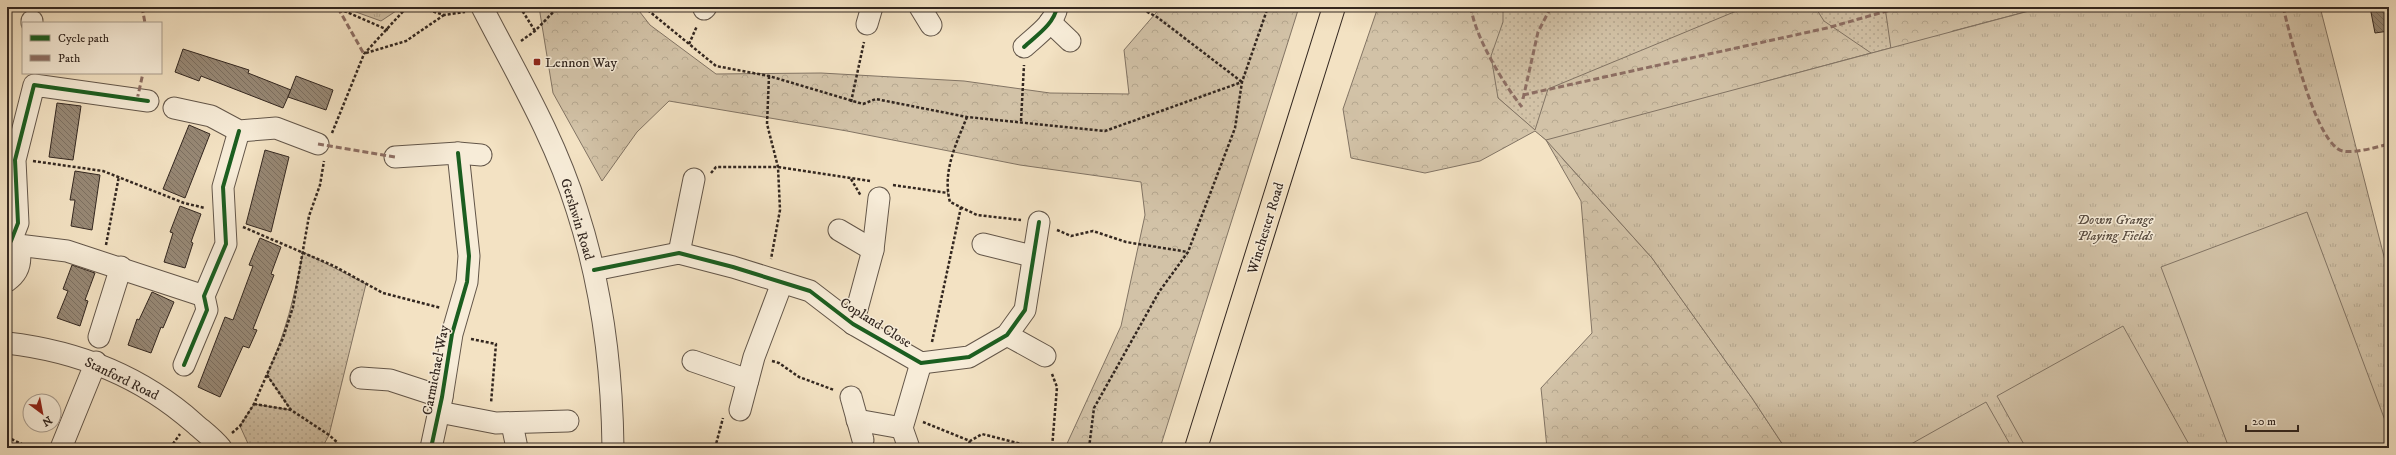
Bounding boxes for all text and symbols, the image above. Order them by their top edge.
legend [22,22,162,74]
text: Cycle path [58,31,110,46]
text: Path [58,51,81,66]
place label: Lennon Way [545,54,617,72]
marker: Lennon Way [532,57,542,67]
street label: Gershwin Road [556,176,598,262]
street label: Winchester Road [1243,180,1288,277]
park label: Down Grange Playing Fields [2077,211,2155,245]
street label: Copland Close [836,294,915,352]
street label: Carmichael Way [418,323,454,417]
street label: Stanford Road [81,353,162,405]
north arrow [22,393,62,433]
scale bar [2246,407,2298,433]
text: N [39,412,54,429]
text: 20 m [2252,414,2276,429]

